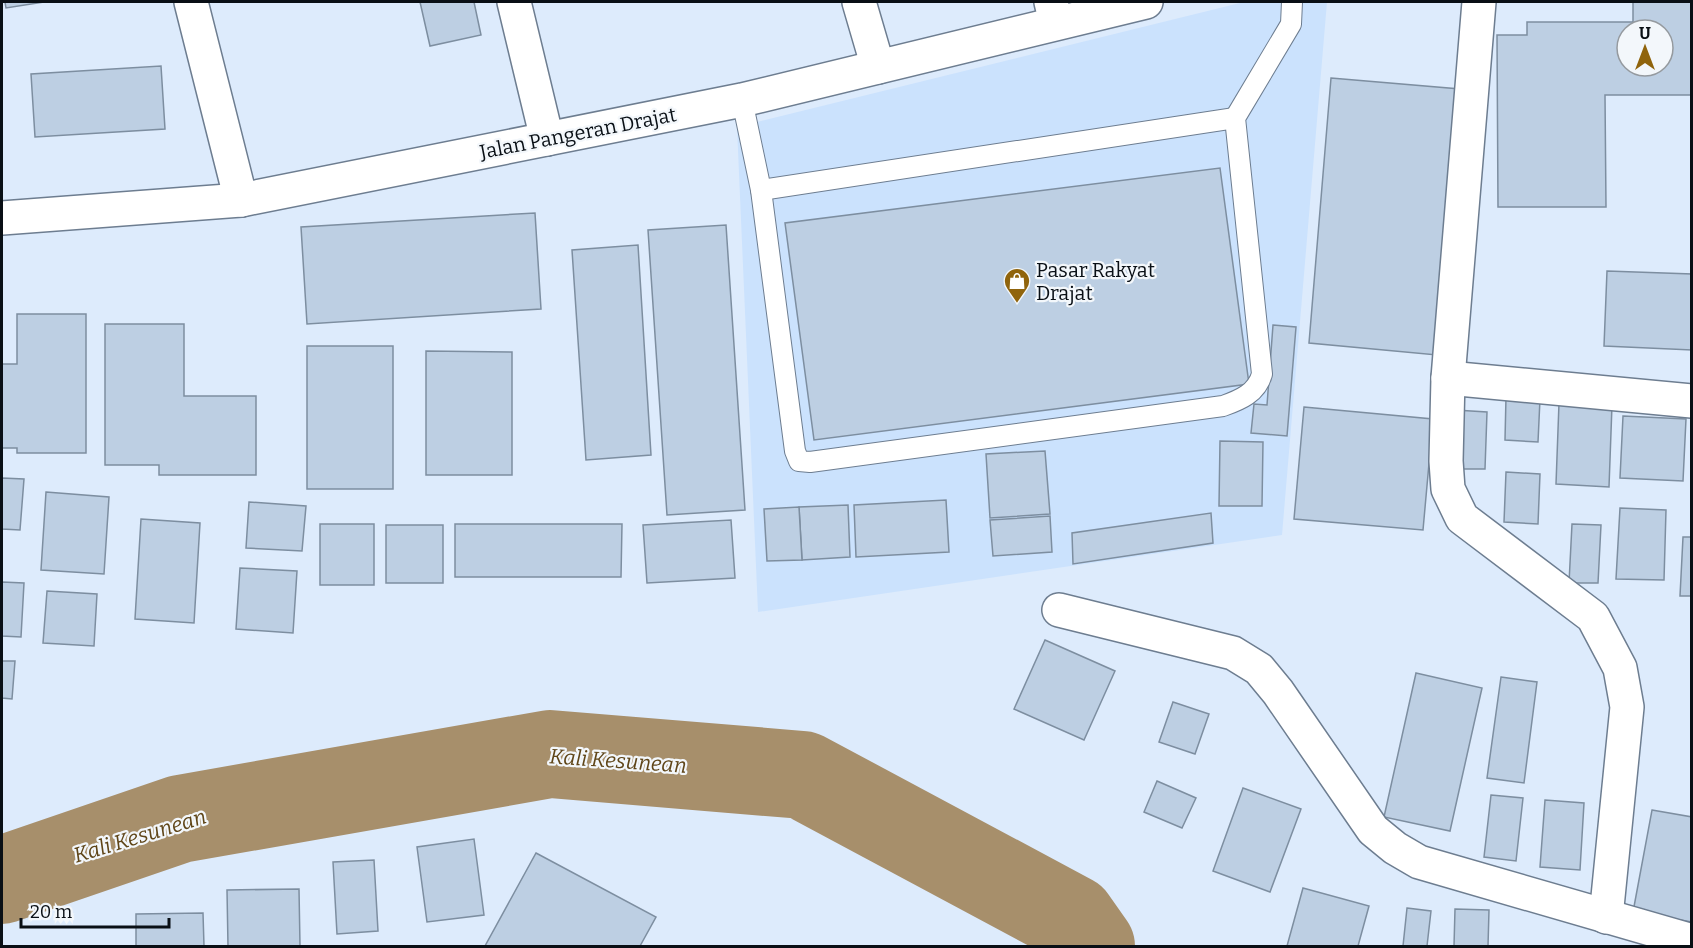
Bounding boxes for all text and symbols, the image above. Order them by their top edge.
north arrow [1615,18,1675,78]
text: U [1639,24,1651,43]
street label: Jalan Pangeran Drajat [477,102,678,165]
place label: Pasar Rakyat Drajat [1036,258,1155,306]
shop icon: Pasar Rakyat Drajat [1002,266,1032,304]
water label: Kali Kesunean [549,743,687,779]
water label: Kali Kesunean [70,803,210,869]
scale bar [21,891,170,929]
text: 20 m [30,901,72,923]

